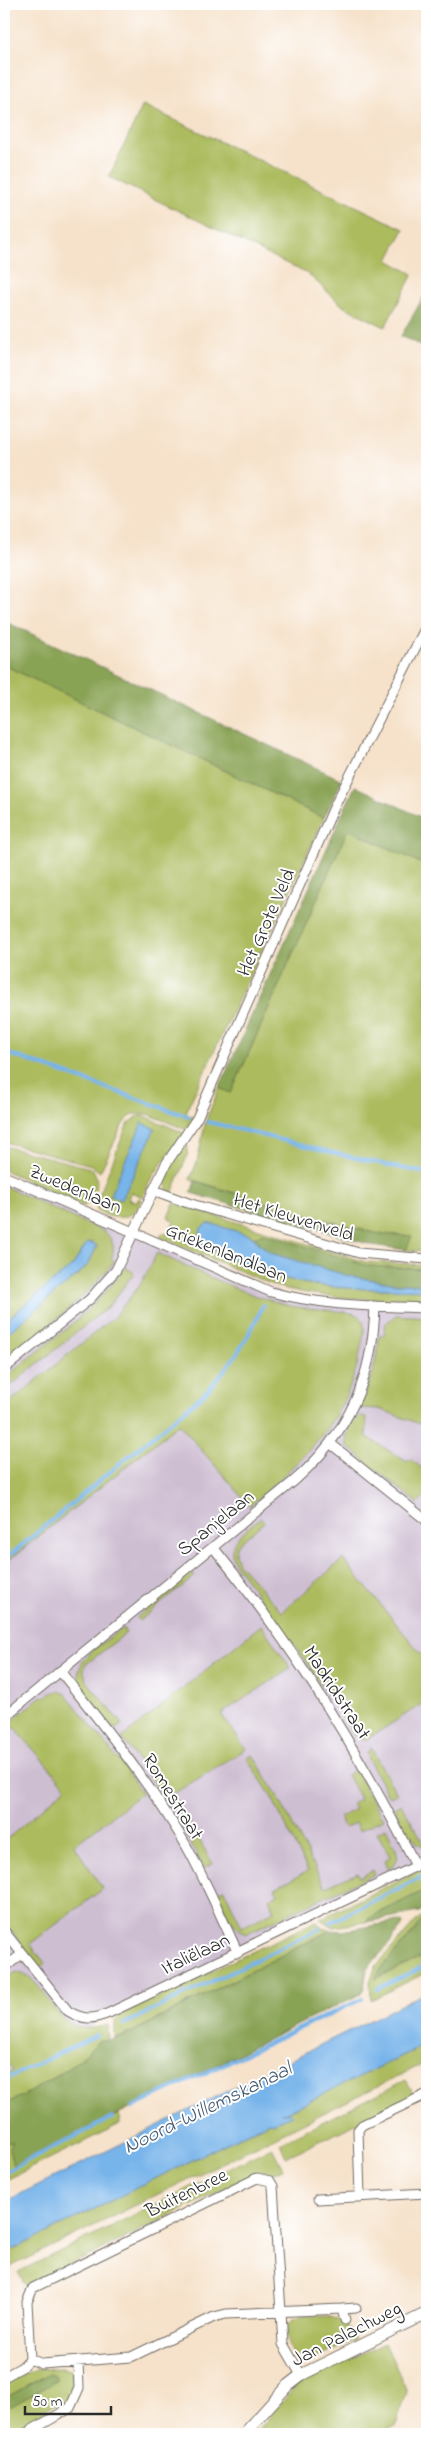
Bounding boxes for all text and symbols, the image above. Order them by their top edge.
street label: Het Grote Veld [231,865,304,981]
street label: Zwedenlaan [24,1158,126,1223]
street label: Het Kleuvenveld [229,1186,357,1250]
street label: Griekenlandlaan [161,1217,291,1292]
street label: Spanjelaan [172,1484,262,1564]
street label: Madridstraat [295,1641,377,1746]
street label: Romestraat [134,1748,210,1847]
street label: Italiëlaan [157,1927,235,1984]
water label: Noord-Willemskanaal [119,2054,299,2163]
street label: Buitenbree [140,2162,233,2227]
street label: Jan Palachweg [287,2295,408,2376]
scale bar [25,2383,111,2415]
text: 50 m [32,2391,63,2413]

